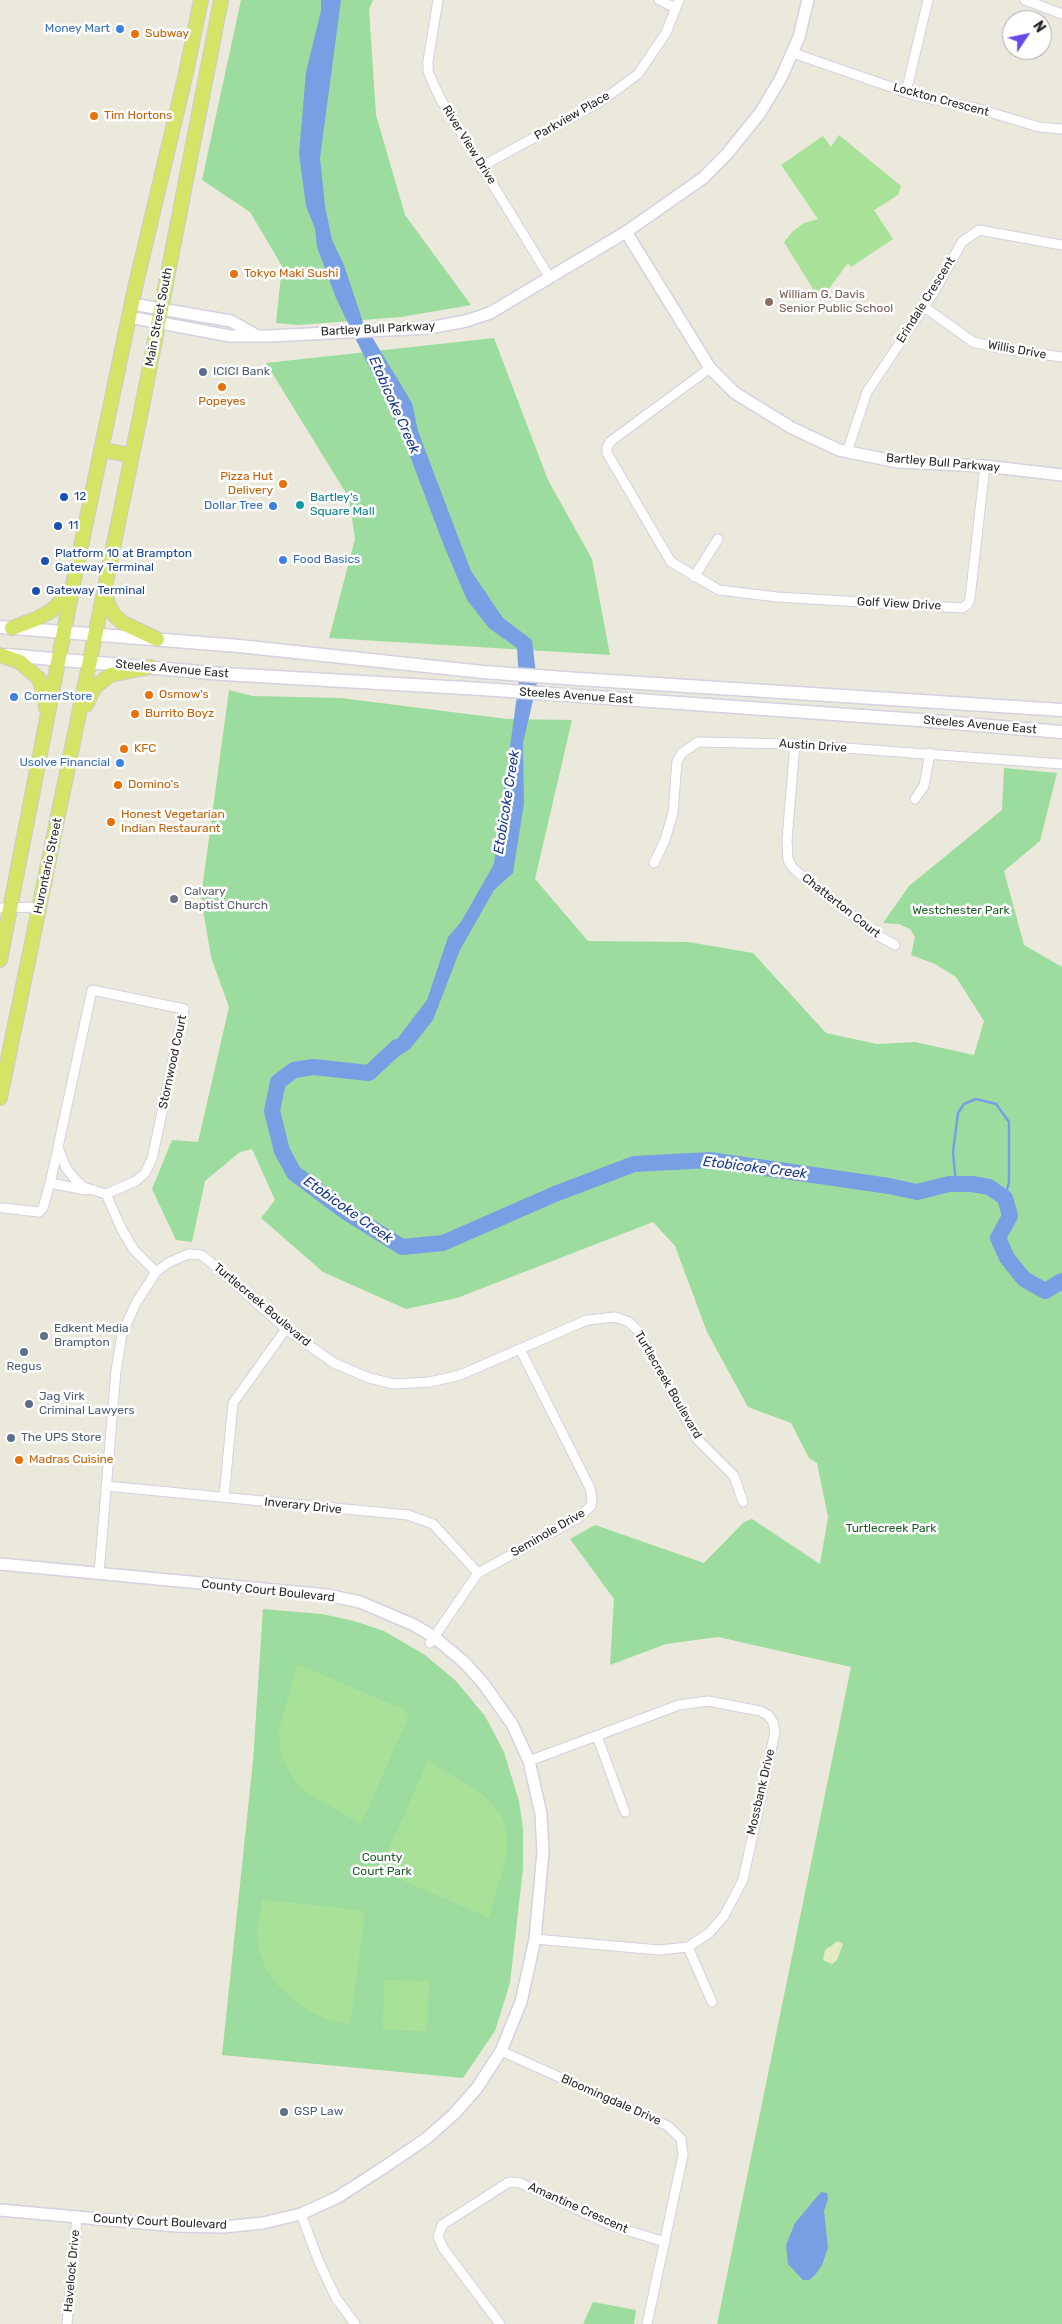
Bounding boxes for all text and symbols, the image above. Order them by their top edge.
north arrow [1002,10,1052,60]
text: N [1029,18,1049,36]
place label: Money Mart [45,22,110,36]
marker: Money Mart [114,23,126,35]
place label: Subway [145,27,189,41]
marker: Subway [129,28,141,40]
street label: Lockton Crescent [892,80,990,120]
street label: Parkview Place [532,89,612,143]
street label: River View Drive [439,103,499,187]
place label: Tim Hortons [104,109,172,123]
marker: Tim Hortons [88,110,100,122]
street label: Erindale Crescent [894,254,958,346]
street label: Main Street South [142,266,176,368]
place label: Tokyo Maki Sushi [244,267,338,281]
marker: Tokyo Maki Sushi [228,268,240,280]
place label: William G. Davis Senior Public School [779,288,893,316]
marker: William G. Davis Senior Public School [763,296,775,308]
street label: Bartley Bull Parkway [321,319,435,339]
street label: Willis Drive [987,338,1047,362]
water label: Etobicoke Creek [365,354,423,456]
place label: ICICI Bank [213,365,270,379]
marker: ICICI Bank [197,366,209,378]
marker: Popeyes [216,381,228,393]
place label: Popeyes [198,395,246,409]
street label: Bartley Bull Parkway [885,451,1001,475]
place label: Pizza Hut Delivery [220,470,273,498]
marker: Pizza Hut Delivery [277,478,289,490]
place label: 12 [74,490,86,504]
marker: 12 [58,491,70,503]
place label: Bartley's Square Mall [310,491,375,519]
place label: Dollar Tree [204,499,263,513]
marker: Bartley's Square Mall [294,499,306,511]
marker: Dollar Tree [267,500,279,512]
place label: 11 [68,519,78,533]
marker: 11 [52,520,64,532]
place label: Platform 10 at Brampton Gateway Terminal [55,547,192,575]
place label: Food Basics [293,553,360,567]
marker: Food Basics [277,554,289,566]
marker: Platform 10 at Brampton Gateway Terminal [39,555,51,567]
place label: Gateway Terminal [46,584,145,598]
marker: Gateway Terminal [30,585,42,597]
street label: Golf View Drive [857,595,941,613]
street label: Steeles Avenue East [115,657,229,681]
street label: Steeles Avenue East [519,685,633,707]
place label: Osmow's [159,688,209,702]
marker: Osmow's [143,689,155,701]
place label: CornerStore [24,690,92,704]
marker: CornerStore [8,691,20,703]
place label: Burrito Boyz [145,707,214,721]
marker: Burrito Boyz [129,708,141,720]
street label: Steeles Avenue East [923,713,1037,737]
street label: Austin Drive [779,736,847,756]
place label: KFC [134,742,156,756]
marker: KFC [118,743,130,755]
water label: Etobicoke Creek [491,749,523,855]
place label: Usolve Financial [19,756,110,770]
marker: Usolve Financial [114,757,126,769]
place label: Domino's [128,778,179,792]
marker: Domino's [112,779,124,791]
place label: Honest Vegetarian Indian Restaurant [121,808,225,836]
marker: Honest Vegetarian Indian Restaurant [105,816,117,828]
street label: Hurontario Street [31,817,65,915]
street label: Chatterton Court [799,871,883,941]
place label: Calvary Baptist Church [184,885,268,913]
marker: Calvary Baptist Church [168,893,180,905]
park label: Westchester Park [912,904,1010,918]
street label: Stornwood Court [156,1014,190,1110]
water label: Etobicoke Creek [702,1153,808,1183]
water label: Etobicoke Creek [300,1173,396,1247]
street label: Turtlecreek Boulevard [211,1260,313,1350]
place label: Edkent Media Brampton [54,1322,129,1350]
street label: Turtlecreek Boulevard [631,1329,705,1441]
marker: Edkent Media Brampton [38,1330,50,1342]
marker: Regus [18,1346,30,1358]
place label: Regus [6,1360,42,1374]
place label: Jag Virk Criminal Lawyers [39,1390,135,1418]
marker: Jag Virk Criminal Lawyers [23,1398,35,1410]
place label: The UPS Store [21,1431,101,1445]
marker: The UPS Store [5,1432,17,1444]
place label: Madras Cuisine [29,1453,114,1467]
marker: Madras Cuisine [13,1454,25,1466]
street label: Inverary Drive [264,1495,342,1517]
street label: Seminole Drive [508,1506,588,1560]
park label: Turtlecreek Park [846,1522,936,1536]
street label: County Court Boulevard [201,1577,335,1605]
street label: Mossbank Drive [744,1748,778,1836]
park label: County Court Park [352,1851,412,1879]
street label: Bloomingdale Drive [559,2071,663,2129]
place label: GSP Law [294,2105,343,2119]
marker: GSP Law [278,2106,290,2118]
street label: Amantine Crescent [526,2180,630,2236]
street label: County Court Boulevard [93,2211,227,2233]
street label: Havelock Drive [61,2229,83,2313]

